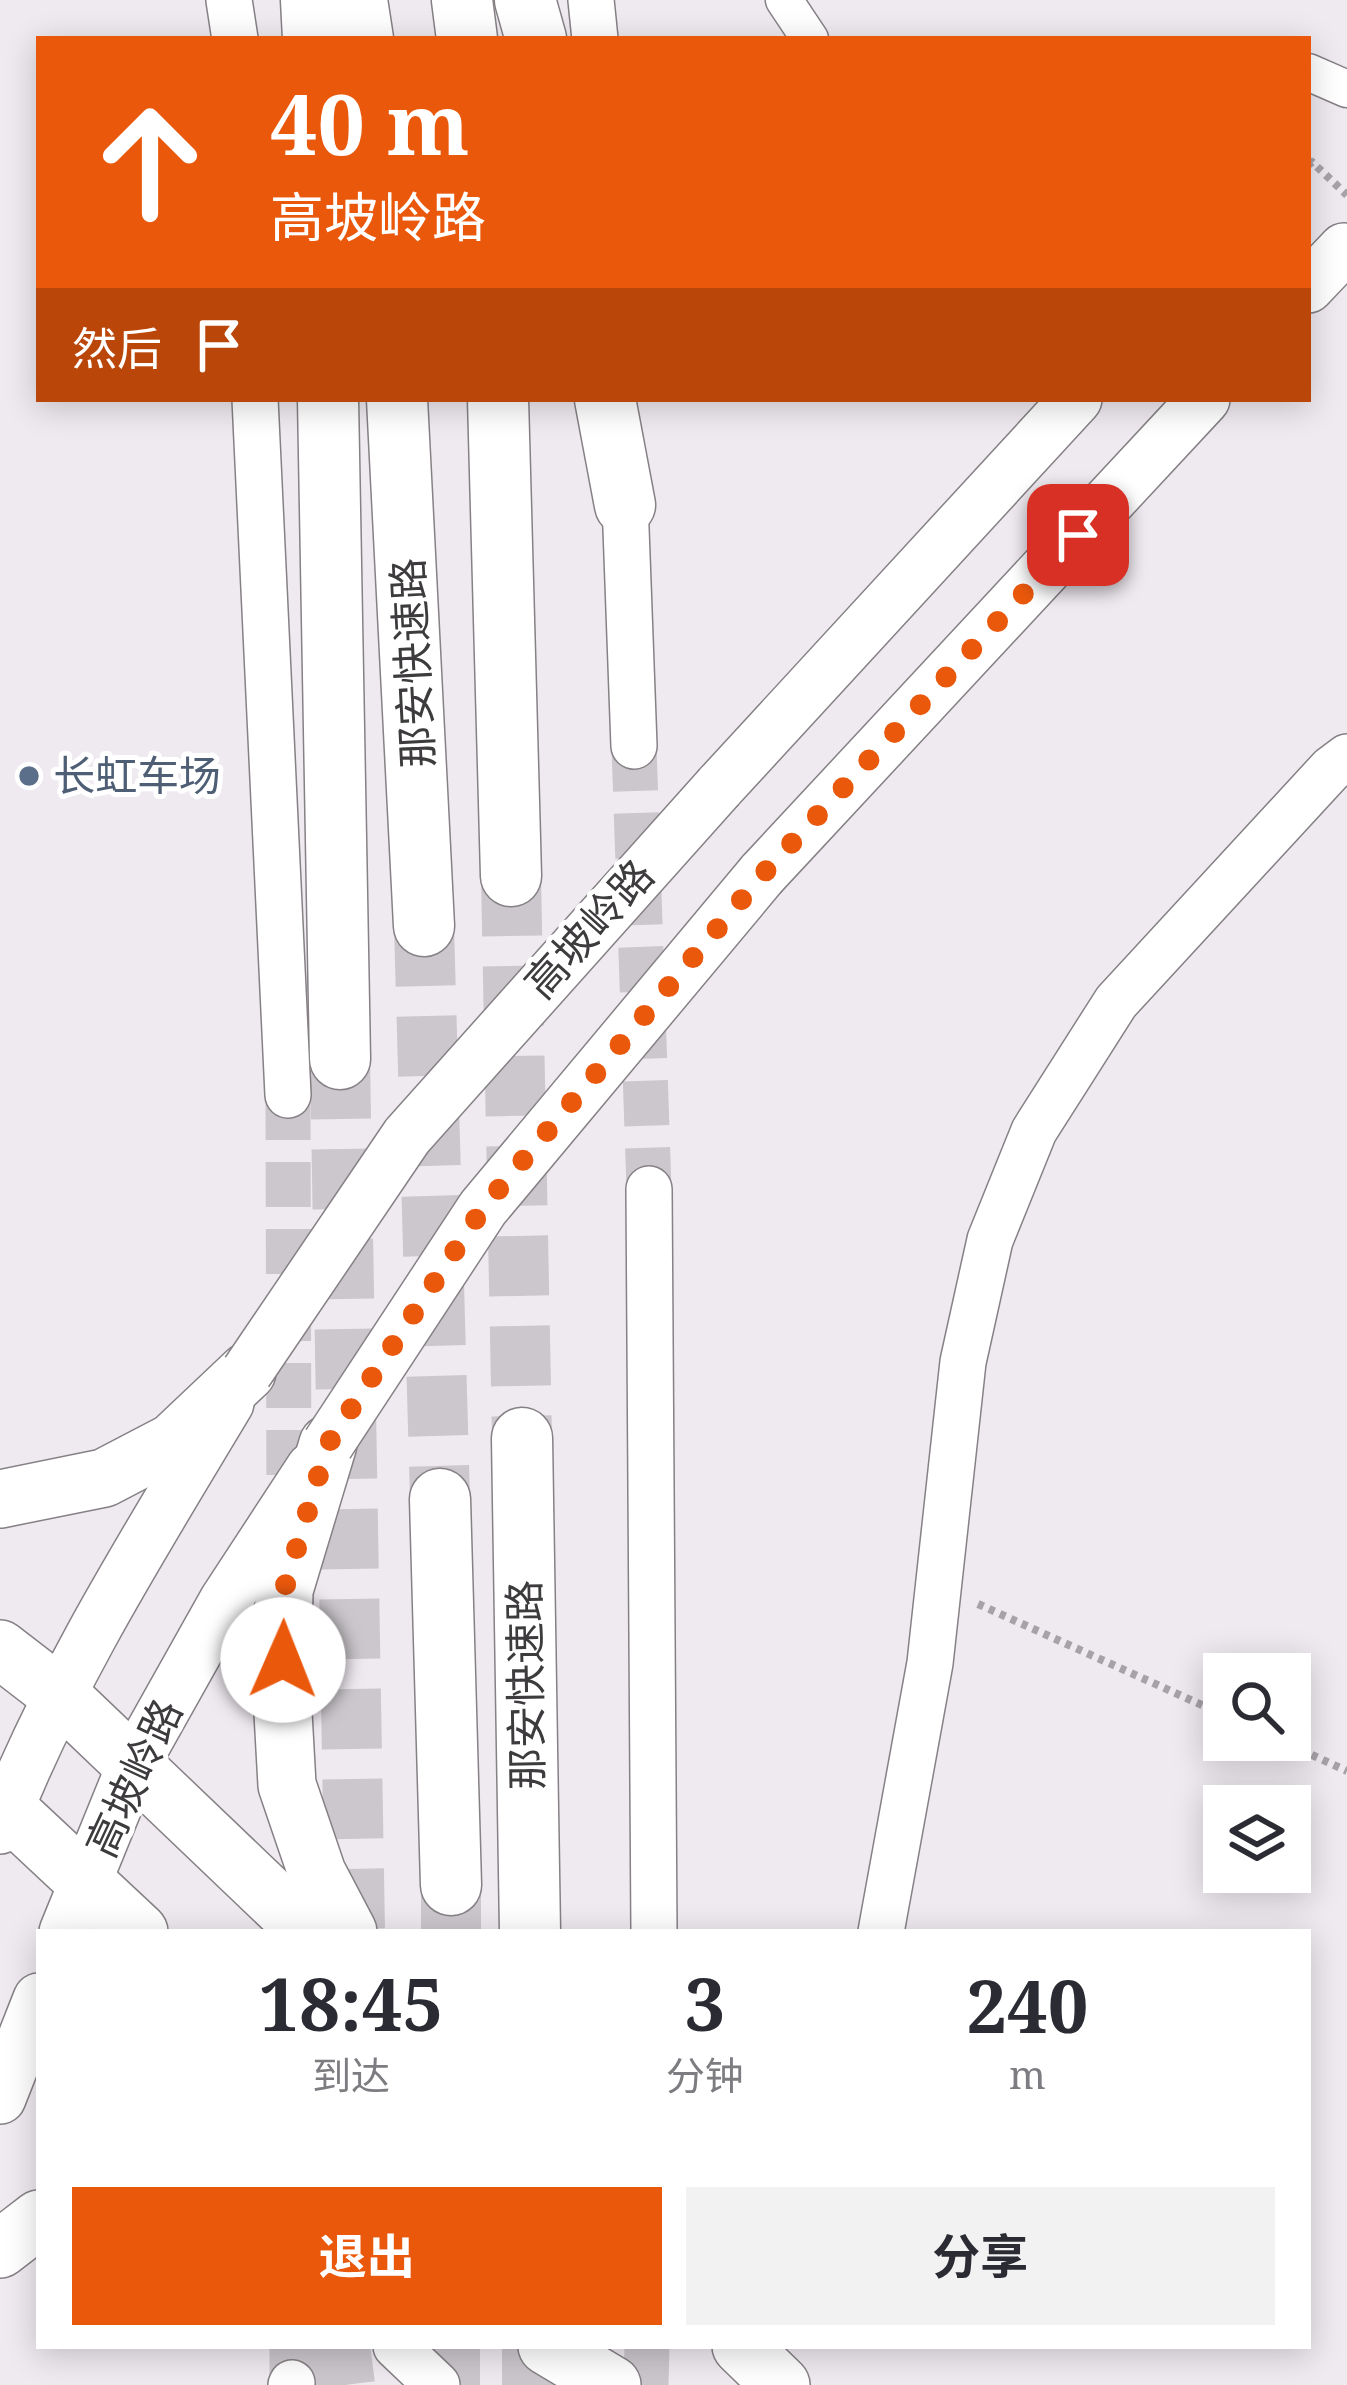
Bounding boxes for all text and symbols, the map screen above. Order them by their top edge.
text: 40 m [270,65,470,180]
icon: ahead [72,84,228,240]
text: 高坡岭路 [270,179,486,253]
icon: arrive [186,312,252,378]
text: 然后 [72,317,162,378]
pin [1027,484,1129,586]
icon: arrive [1045,502,1111,568]
street label: 那安快速路 [378,557,445,769]
place label: 长虹车场 [53,746,221,803]
marker: 长虹车场 [16,763,42,789]
street label: 高坡岭路 [510,846,665,1009]
street label: 那安快速路 [494,1580,555,1791]
position arrow [220,1597,346,1723]
map controls [1203,1653,1311,1893]
button: search [1203,1653,1311,1761]
street label: 高坡岭路 [71,1689,194,1866]
button: layers [1203,1785,1311,1893]
text: 18:45 [259,1954,443,2052]
text: 3 [684,1954,725,2052]
text: 240 [966,1956,1088,2054]
text: m [1009,2047,1046,2100]
text: 到达 [312,2048,390,2101]
text: 分钟 [666,2048,744,2101]
button: 退出 [72,2187,662,2325]
button: 分享 [686,2187,1275,2325]

